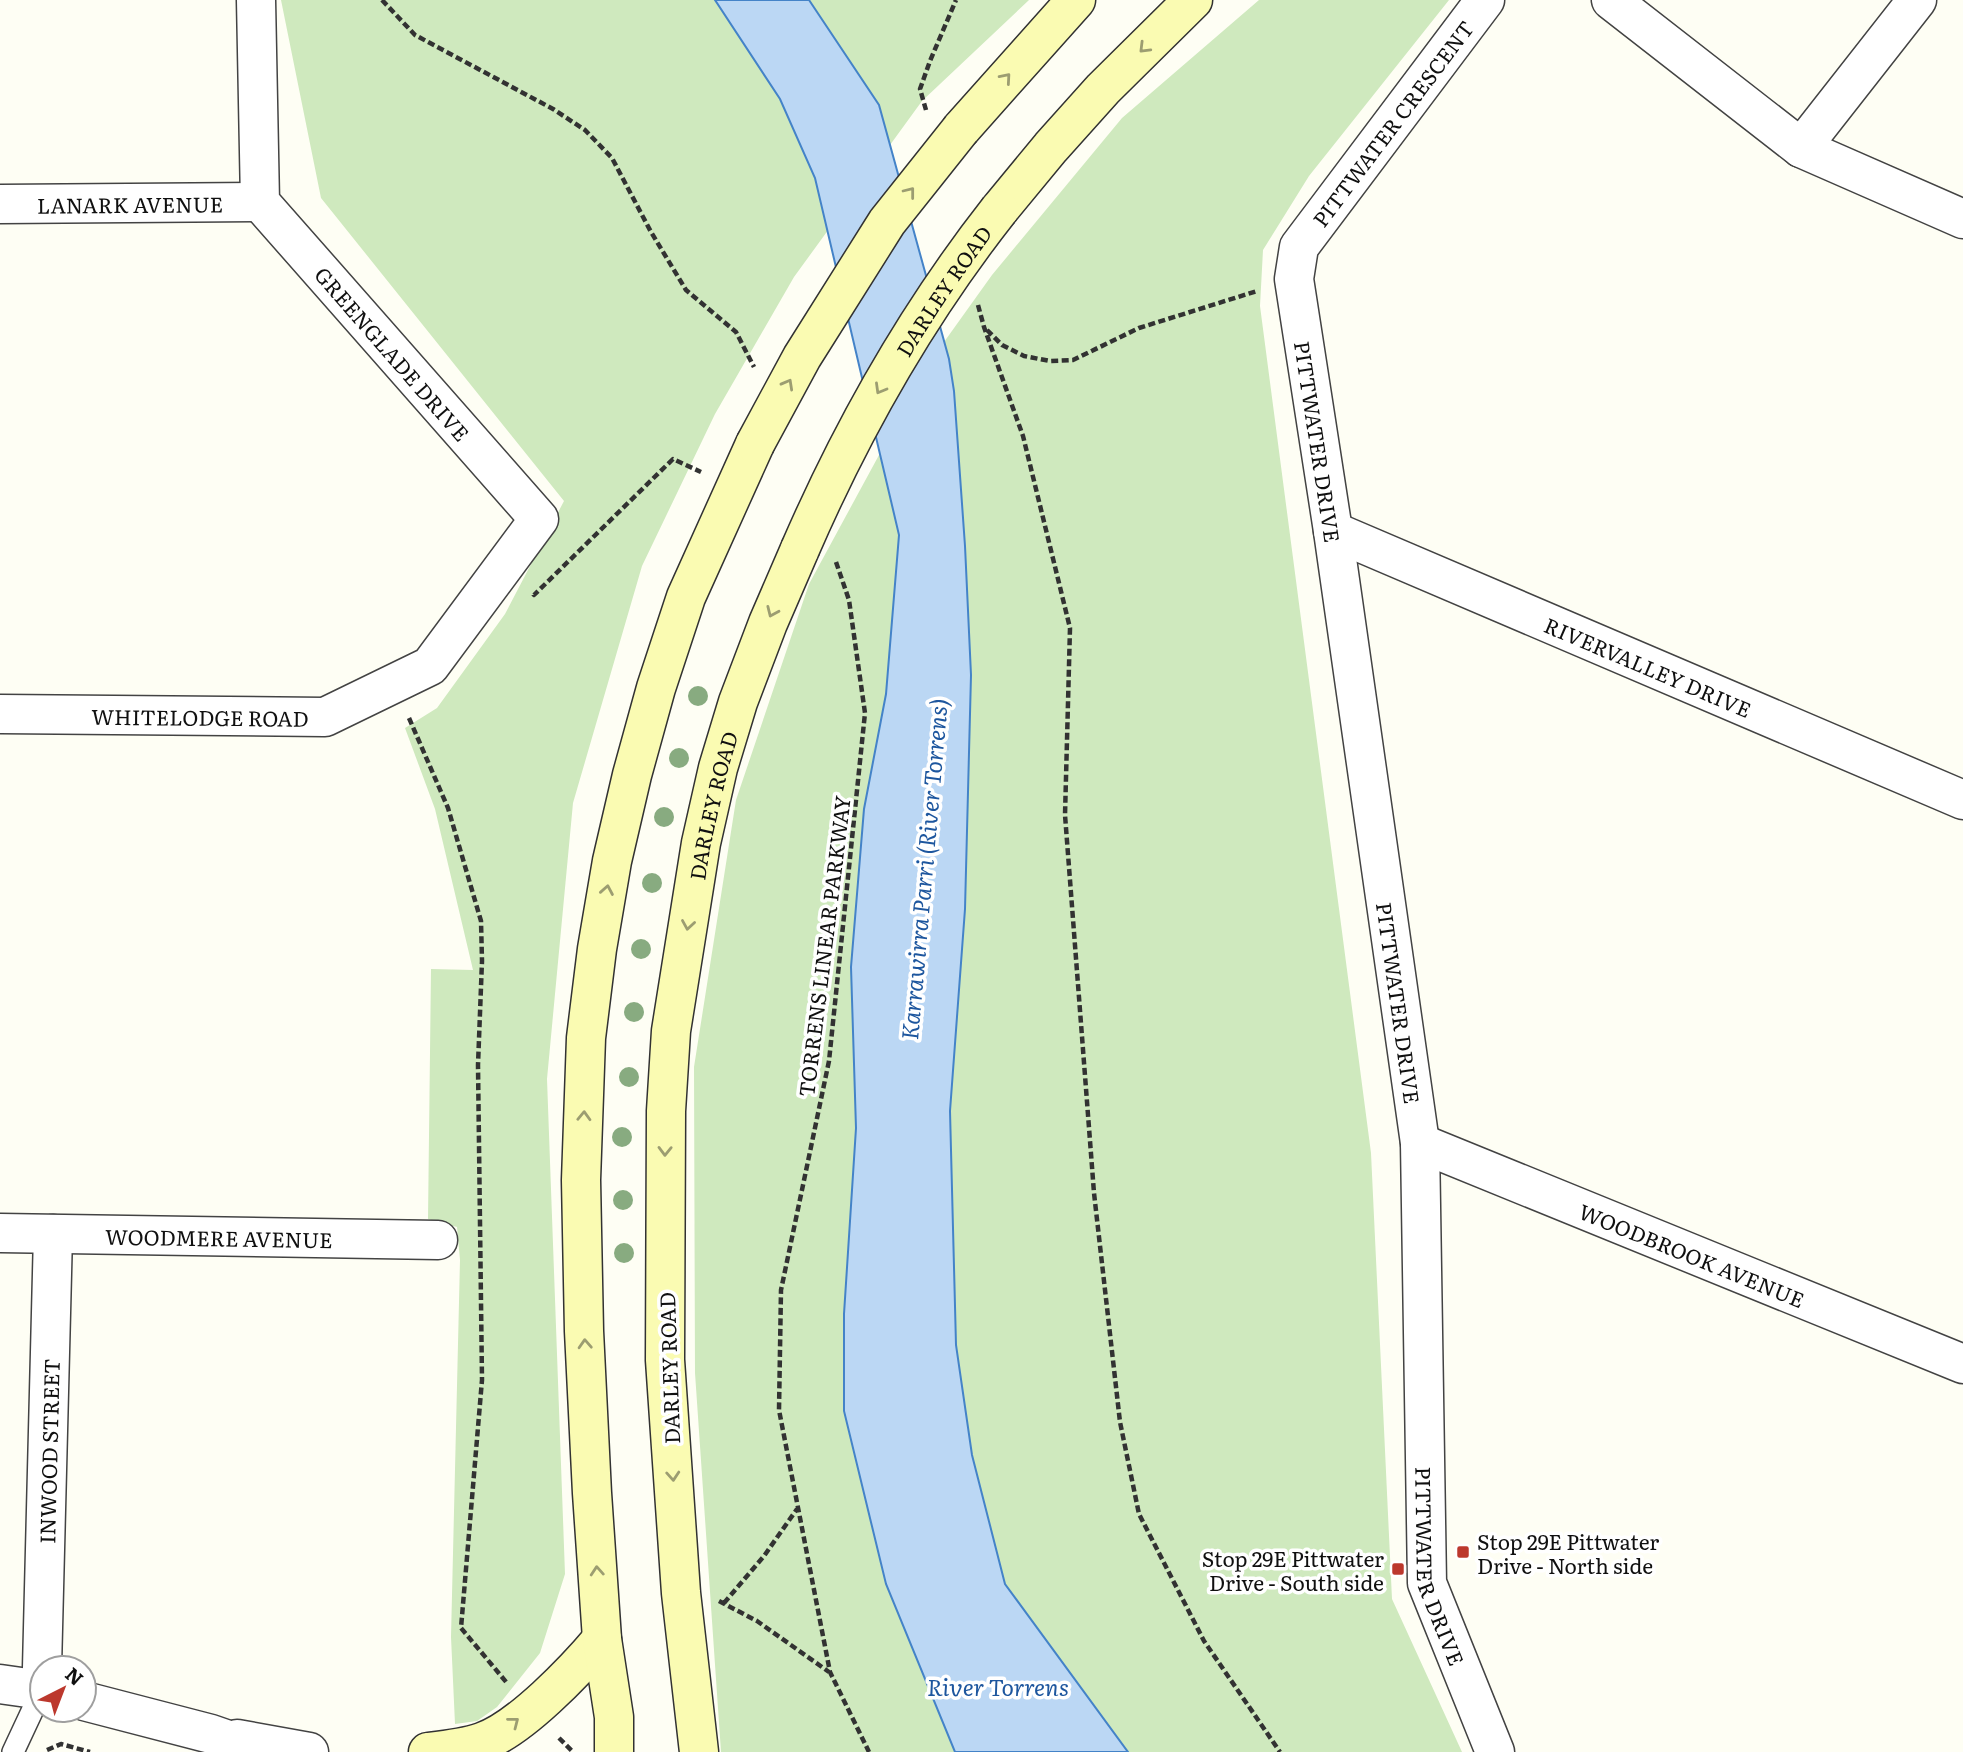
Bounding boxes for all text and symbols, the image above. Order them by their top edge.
street label: PITTWATER CRESCENT [1304,13,1480,233]
one-way arrow [1140,40,1153,53]
one-way arrow [998,73,1010,86]
street label: LANARK AVENUE [37,187,223,219]
one-way arrow [902,188,915,200]
street label: DARLEY ROAD [887,218,998,362]
street label: GREENGLADE DRIVE [308,259,478,447]
street label: PITTWATER DRIVE [1288,339,1350,544]
one-way arrow [780,379,793,391]
one-way arrow [875,381,888,394]
one-way arrow [767,605,781,617]
street label: RIVERVALLEY DRIVE [1540,608,1757,724]
water label: Karrawirra Parri (River Torrens) [891,697,955,1041]
street label: WHITELODGE ROAD [91,699,309,732]
street label: DARLEY ROAD [680,727,744,882]
street label: TORRENS LINEAR PARKWAY [789,793,857,1099]
one-way arrow [599,884,614,896]
street label: PITTWATER DRIVE [1370,900,1430,1106]
one-way arrow [681,919,696,931]
one-way arrow [576,1111,591,1122]
one-way arrow [657,1146,673,1157]
street label: WOODBROOK AVENUE [1575,1194,1810,1314]
street label: WOODMERE AVENUE [105,1219,333,1254]
street label: DARLEY ROAD [650,1291,686,1445]
one-way arrow [577,1338,592,1349]
street label: INWOOD STREET [30,1358,65,1544]
street label: PITTWATER DRIVE [1410,1466,1474,1669]
one-way arrow [665,1471,680,1482]
place label: Stop 29E Pittwater Drive - North side [1477,1525,1659,1580]
place label: Stop 29E Pittwater Drive - South side [1202,1542,1384,1597]
marker: Stop 29E Pittwater Drive - North side [1455,1544,1471,1560]
marker: Stop 29E Pittwater Drive - South side [1390,1561,1406,1577]
one-way arrow [590,1565,605,1576]
north arrow [28,1654,98,1724]
text: N [60,1660,90,1691]
water label: River Torrens [927,1669,1069,1703]
one-way arrow [507,1718,519,1731]

